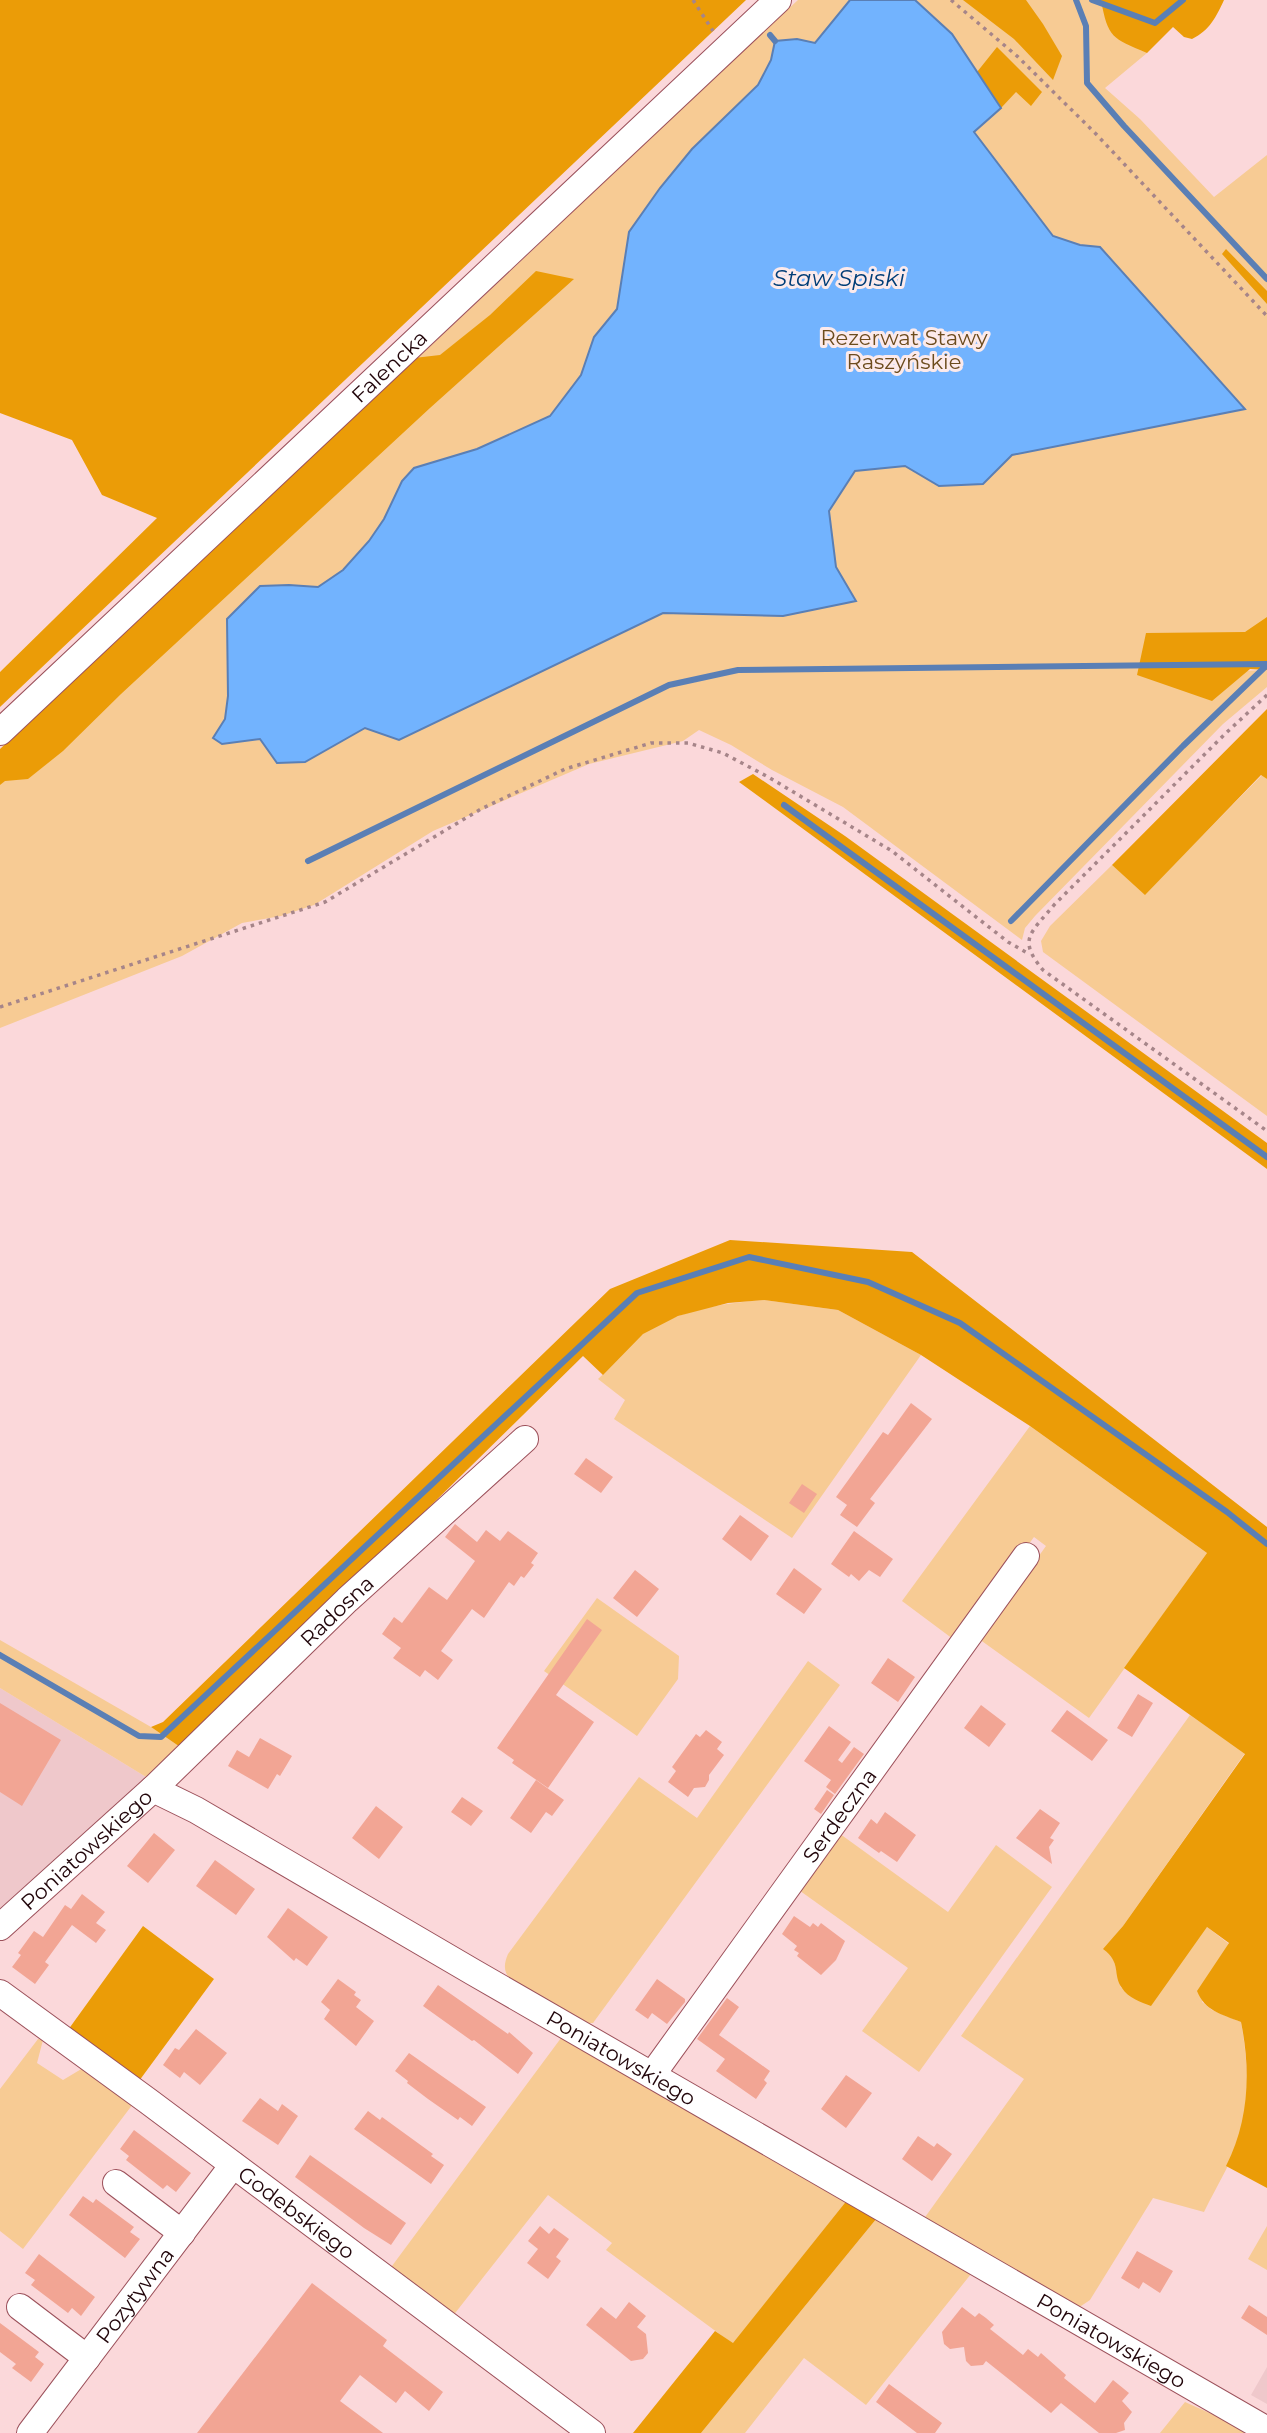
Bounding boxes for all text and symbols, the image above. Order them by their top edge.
water label: Staw Spiski [773,264,906,292]
street label: Falencka [346,325,432,407]
park label: Rezerwat Stawy Raszyńskie [820,325,988,374]
street label: Radosna [295,1570,378,1651]
street label: Serdeczna [797,1764,881,1867]
street label: Poniatowskiego [15,1784,157,1915]
street label: Poniatowskiego [542,2005,700,2110]
street label: Godebskiego [234,2161,360,2264]
street label: Pozytywna [90,2242,179,2348]
street label: Poniatowskiego [1032,2287,1191,2393]

